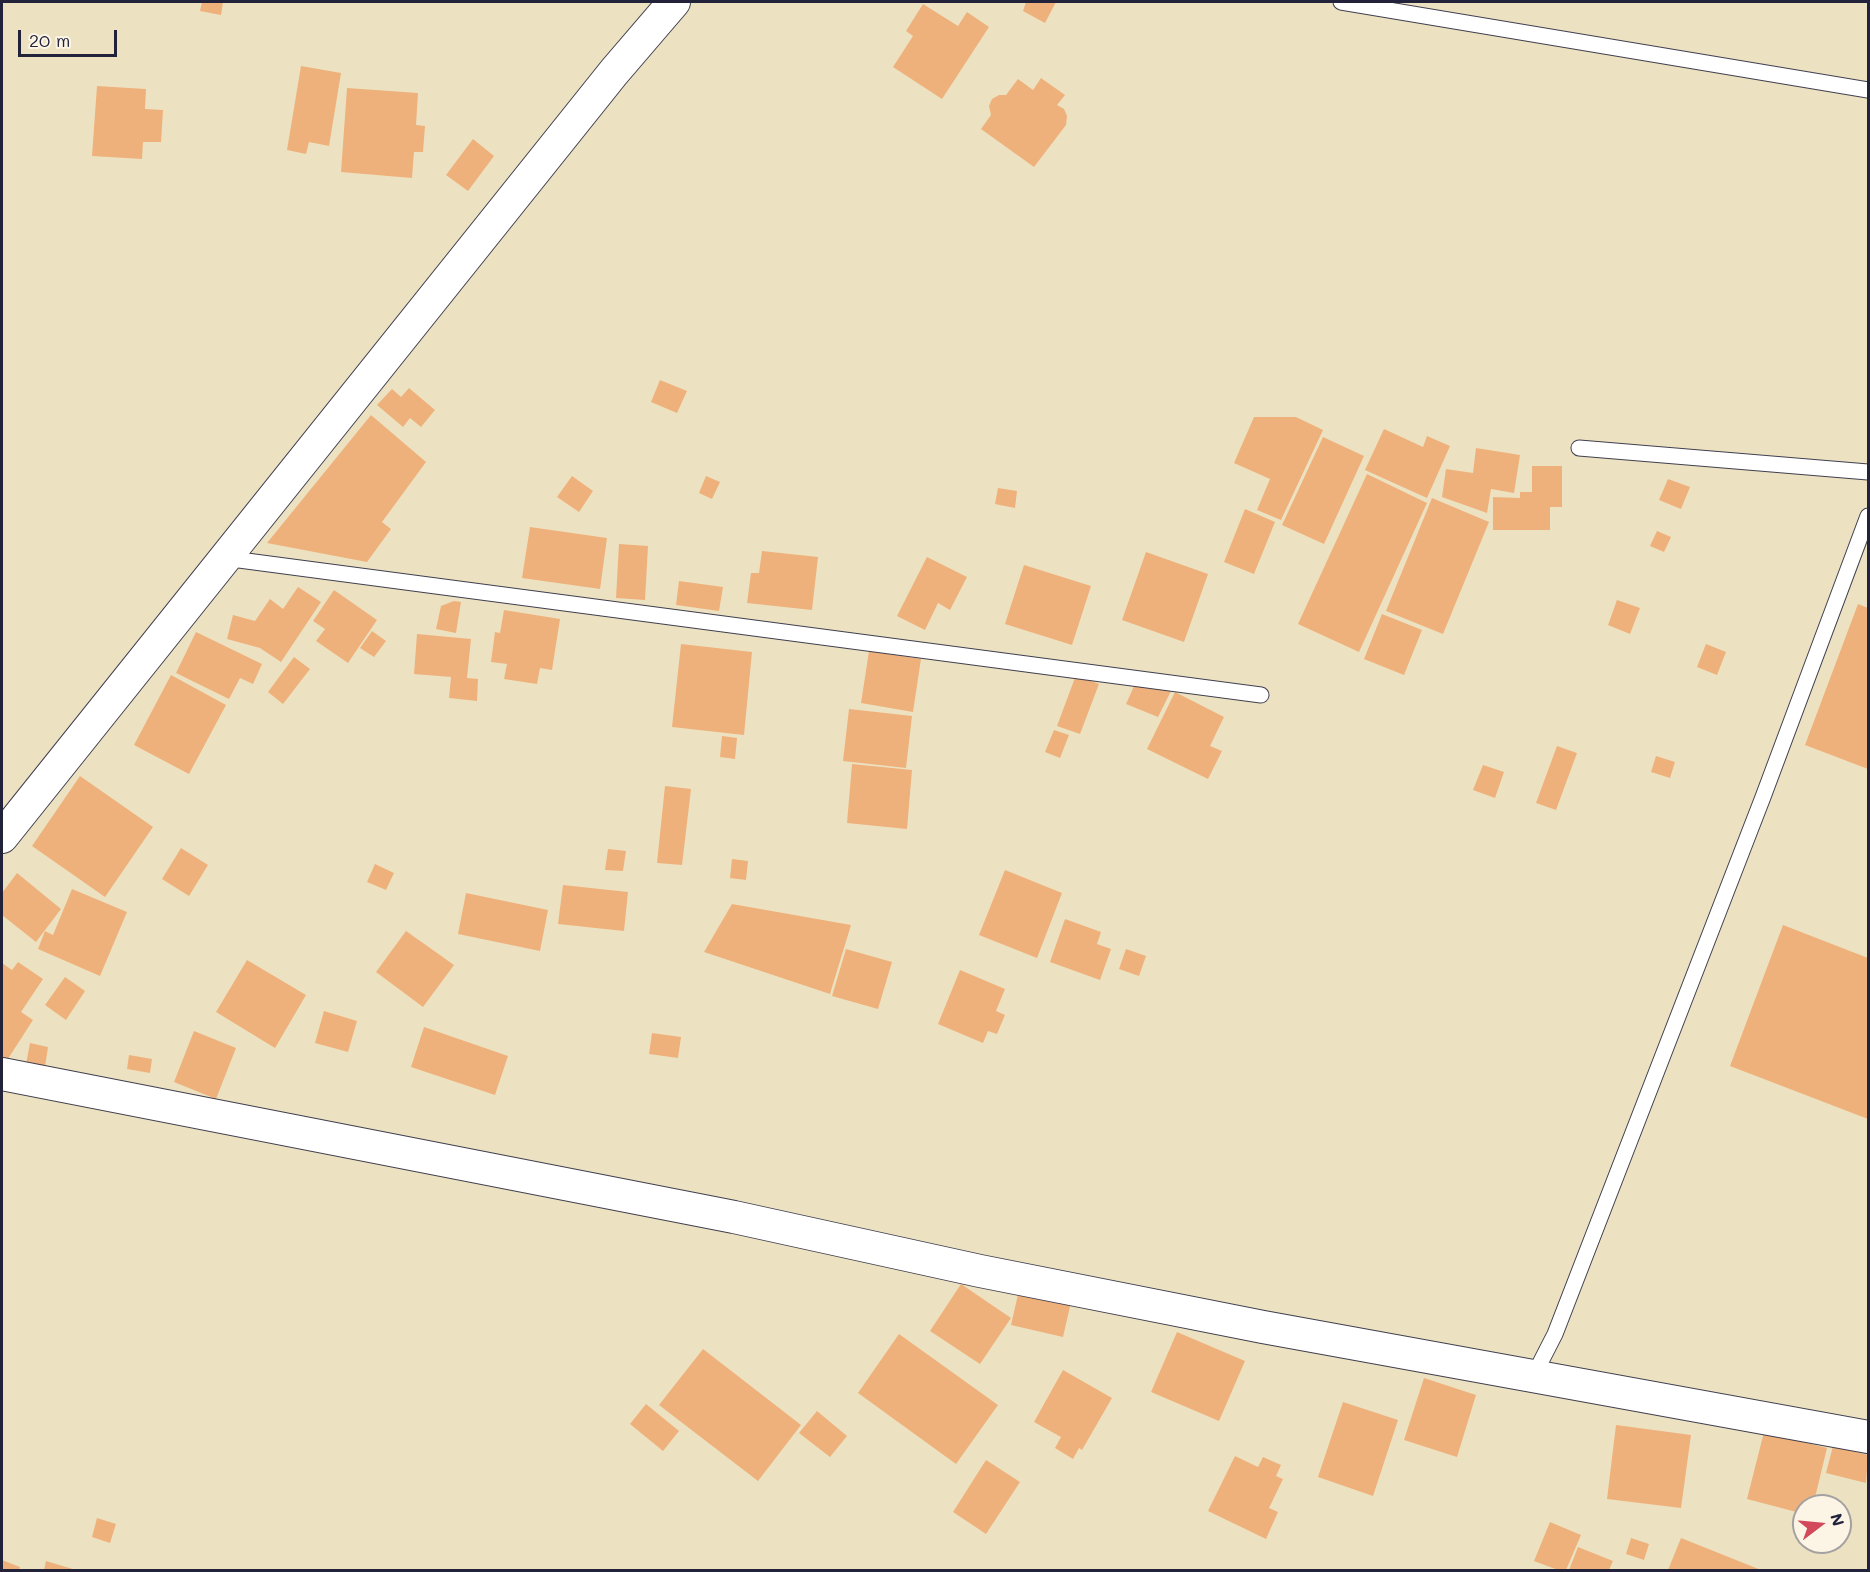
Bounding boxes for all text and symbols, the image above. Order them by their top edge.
scale bar [21,18,120,56]
text: 20 m [29,28,70,52]
north arrow [1792,1494,1852,1554]
text: N [1826,1511,1850,1528]

